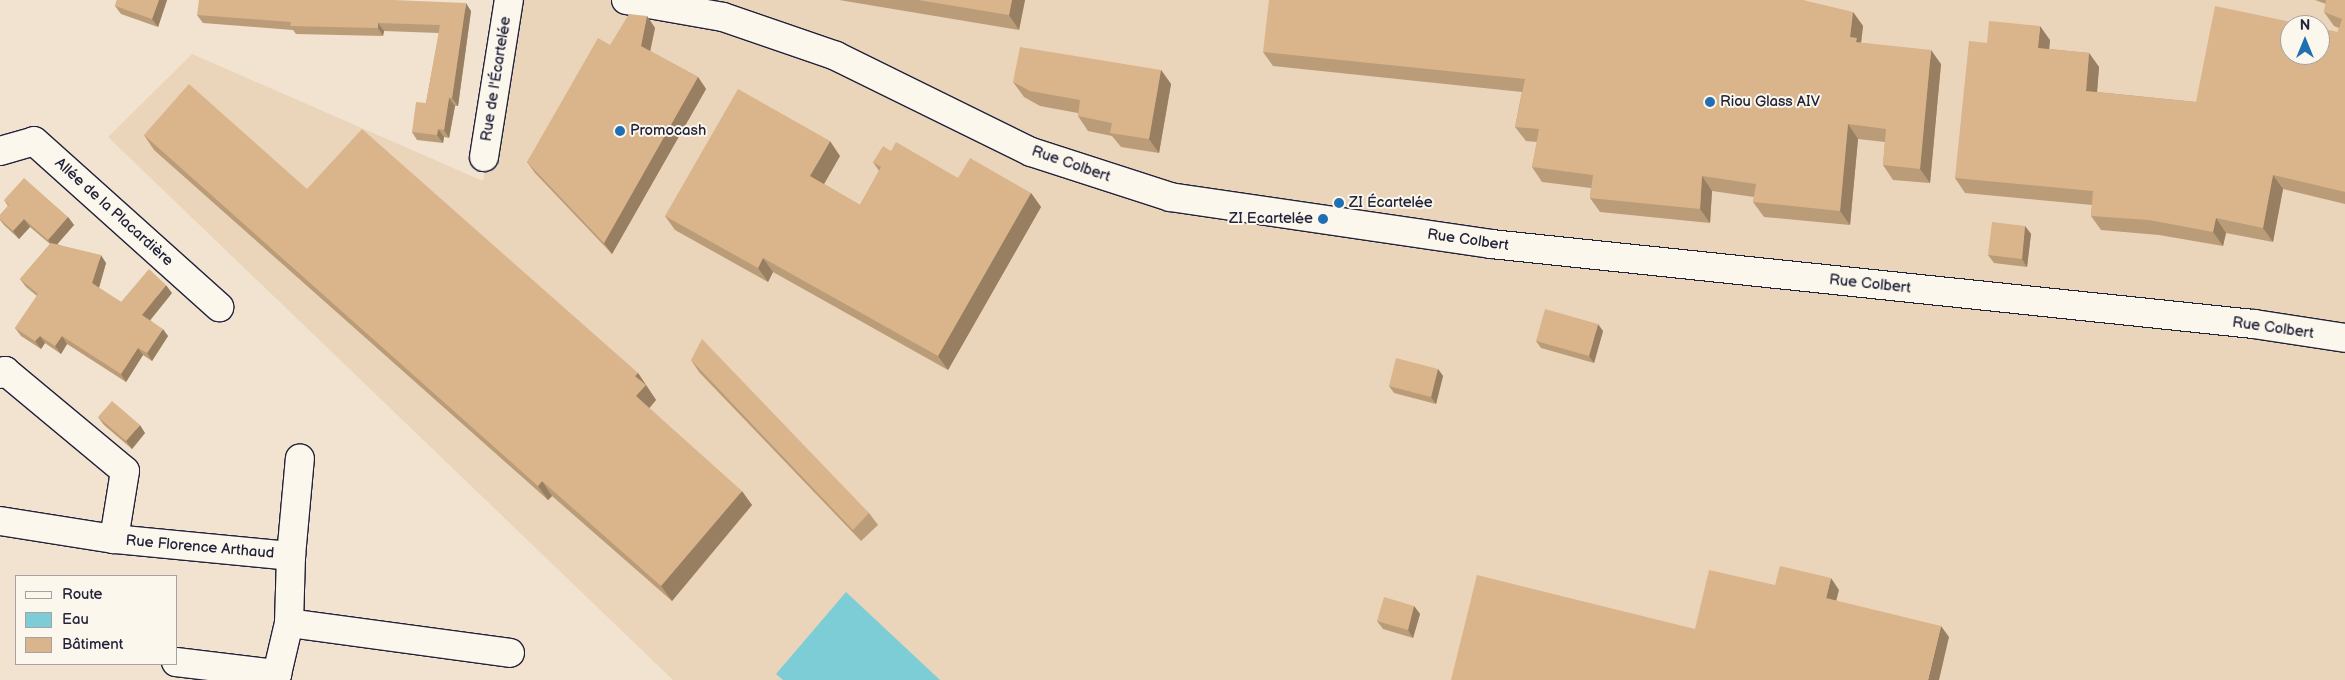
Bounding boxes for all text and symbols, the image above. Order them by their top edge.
street label: Rue de l'Écartelée [477,15,515,143]
north arrow [2280,15,2330,65]
text: N [2300,17,2310,34]
place label: Riou Glass AIV [1720,93,1820,111]
marker: Riou Glass AIV [1704,96,1716,108]
place label: Promocash [630,122,706,140]
marker: Promocash [614,125,626,137]
street label: Rue Colbert [1029,142,1113,186]
street label: Allée de la Placardière [51,154,177,270]
place label: ZI Écartelée [1349,194,1433,212]
marker: ZI Écartelée [1333,197,1345,209]
place label: ZI Ecartelée [1229,210,1313,228]
marker: ZI Ecartelée [1317,213,1329,225]
street label: Rue Colbert [1426,225,1510,255]
street label: Rue Colbert [1828,271,1912,297]
street label: Rue Colbert [2231,313,2315,343]
street label: Rue Florence Arthaud [125,532,275,562]
legend [15,575,178,665]
text: Route [62,585,102,604]
text: Eau [62,610,89,629]
text: Bâtiment [62,635,123,654]

